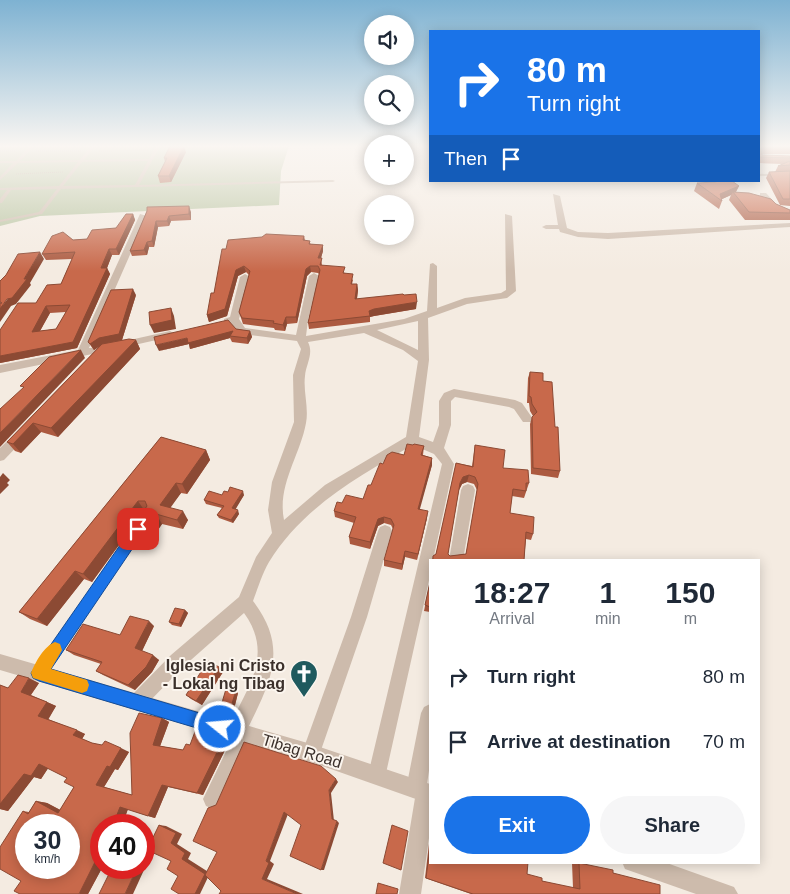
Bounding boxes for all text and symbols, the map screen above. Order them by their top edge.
map controls [364,15,414,245]
button: sound [364,15,414,65]
icon: right [444,50,509,115]
text: 80 m [527,50,607,89]
button: search [364,75,414,125]
text: Turn right [527,91,620,116]
button: + [364,135,414,185]
icon: arrive [497,145,525,173]
text: Then [444,148,487,169]
button: − [364,195,414,245]
pin [117,508,159,550]
icon: arrive [124,515,152,543]
text: 18:27 [474,576,550,609]
text: 1 [599,576,616,609]
text: 150 [665,576,715,609]
text: Arrival [489,610,535,627]
text: min [595,610,621,627]
text: m [684,610,697,627]
place label: Iglesia ni Cristo - Lokal ng Tibag [163,657,285,692]
church icon: Iglesia ni Cristo - Lokal ng Tibag [289,659,319,698]
icon: right [444,663,472,691]
text: Turn right [487,666,575,687]
text: 80 m [703,666,745,687]
position arrow [193,700,245,752]
icon: arrive [444,728,472,756]
street label: Tibag Road [260,731,344,771]
text: Arrive at destination [487,731,671,752]
text: 70 m [703,731,745,752]
button: Exit [444,796,590,854]
button: Share [600,796,745,854]
speed limit sign: 40 [90,814,155,879]
text: 30 [34,826,61,854]
text: km/h [34,852,61,866]

